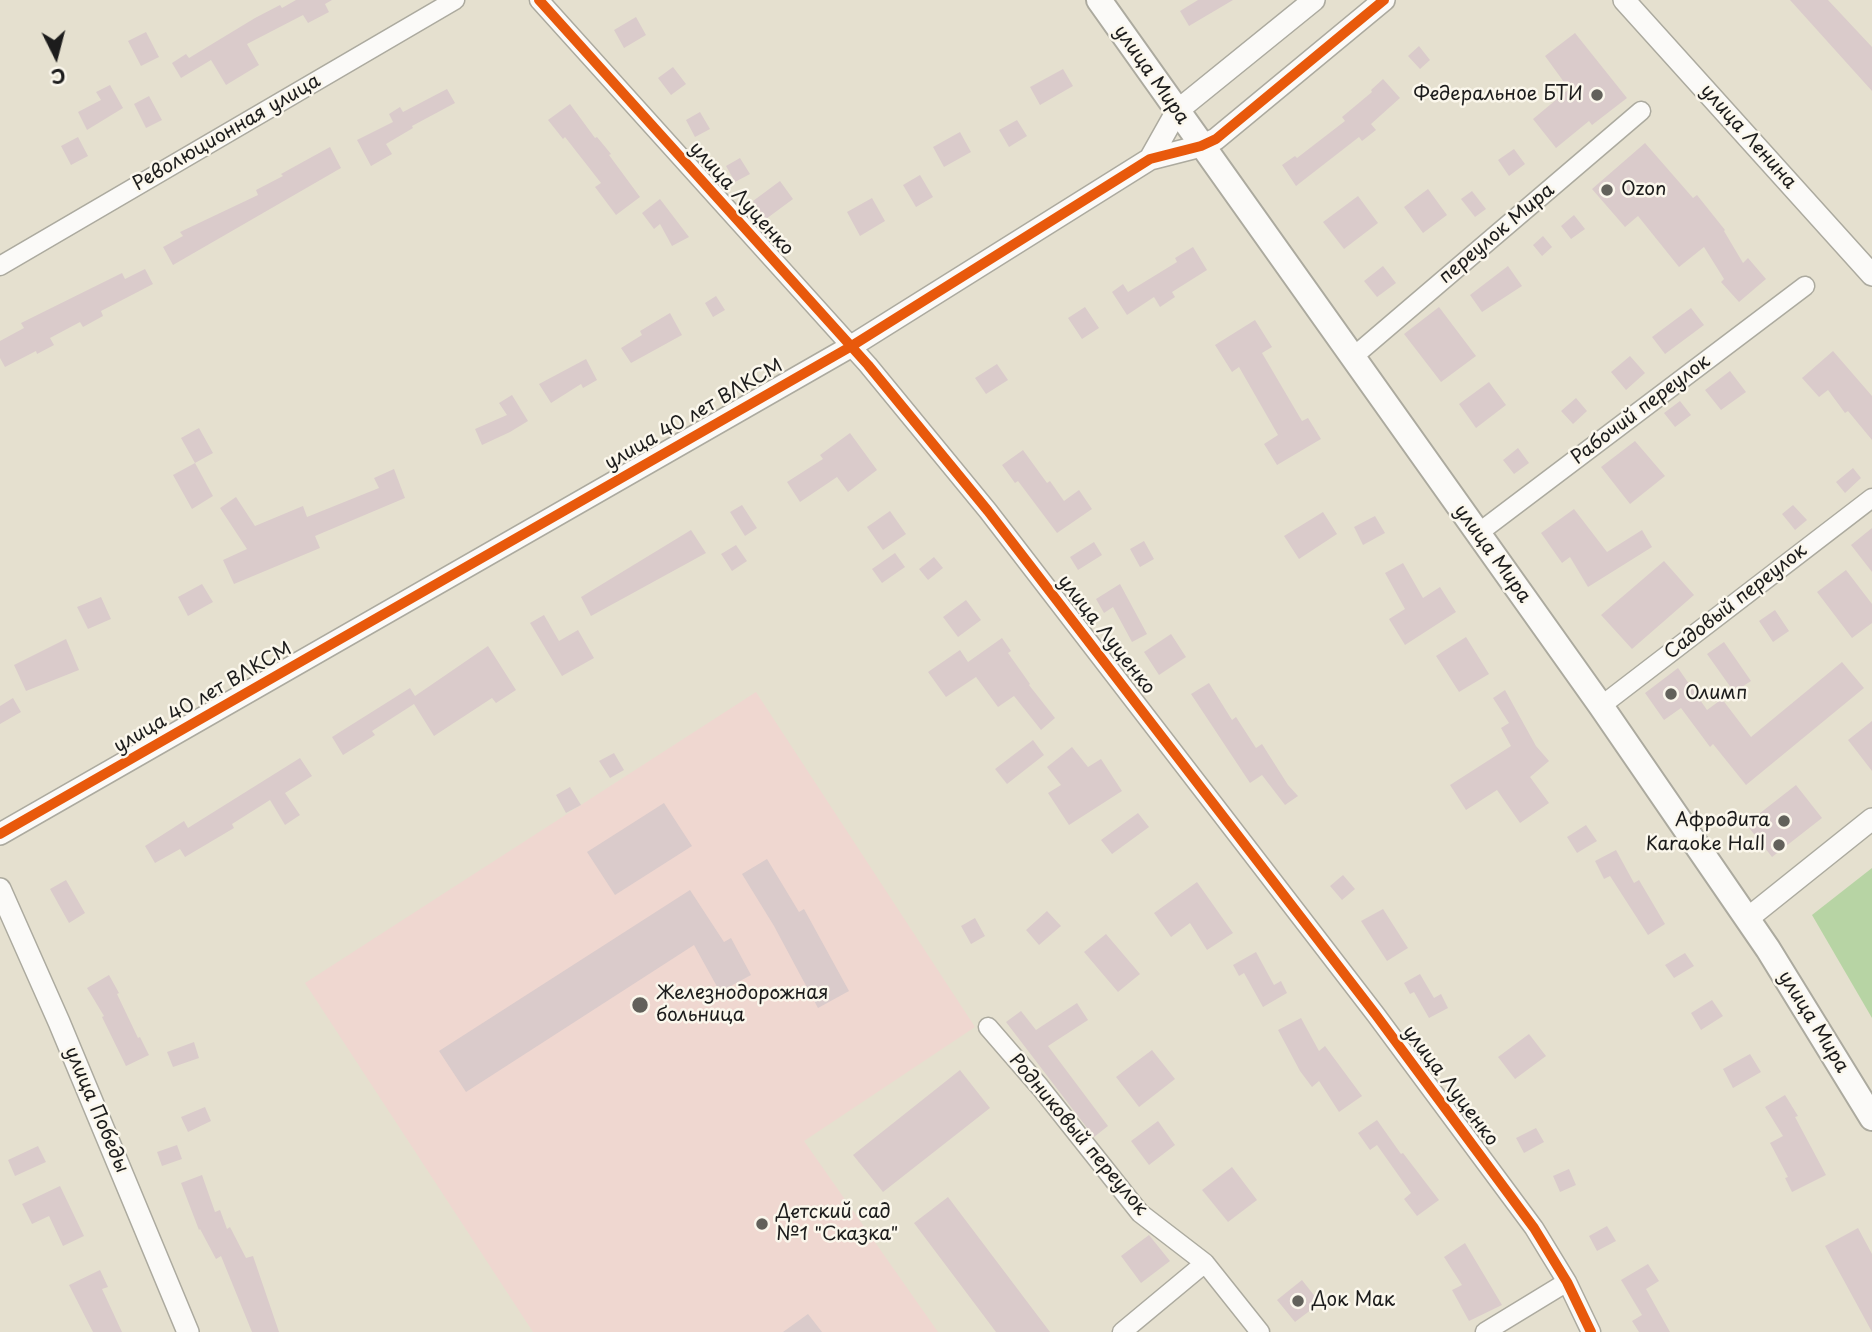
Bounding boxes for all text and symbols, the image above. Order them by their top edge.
north arrow [21,21,91,91]
street label: улица Мира [1109,21,1193,129]
text: С [50,62,67,92]
street label: Революционная улица [129,70,325,196]
street label: улица Ленина [1695,80,1801,194]
place label: Федеральное БТИ [1414,84,1583,106]
marker: Федеральное БТИ [1589,87,1605,103]
street label: улица Луценко [684,137,798,261]
street label: переулок Мира [1435,179,1559,289]
place label: Ozon [1621,179,1666,201]
marker: Ozon [1599,182,1615,198]
street label: Рабочий переулок [1567,350,1715,470]
street label: улица 40 лет ВЛКСМ [601,355,787,475]
street label: улица Мира [1449,501,1535,607]
street label: Садовый переулок [1660,539,1812,665]
street label: улица Луценко [1052,571,1160,699]
street label: улица 40 лет ВЛКСМ [110,638,296,758]
place label: Олимп [1685,683,1747,705]
marker: Олимп [1663,686,1679,702]
place label: Афродита [1675,810,1770,832]
marker: Афродита [1776,813,1792,829]
place label: Karaoke Hall [1646,834,1765,856]
marker: Karaoke Hall [1771,837,1787,853]
street label: улица Мира [1773,967,1853,1077]
place label: Железнодорожная больница [656,983,828,1027]
marker: Железнодорожная больница [630,995,650,1015]
street label: улица Луценко [1397,1021,1503,1151]
street label: улица Победы [59,1043,133,1177]
street label: Родниковый переулок [1004,1050,1152,1220]
place label: Детский сад №1 "Сказка" [776,1202,898,1246]
marker: Детский сад №1 "Сказка" [754,1216,770,1232]
place label: Док Мак [1312,1290,1395,1312]
marker: Док Мак [1290,1293,1306,1309]

